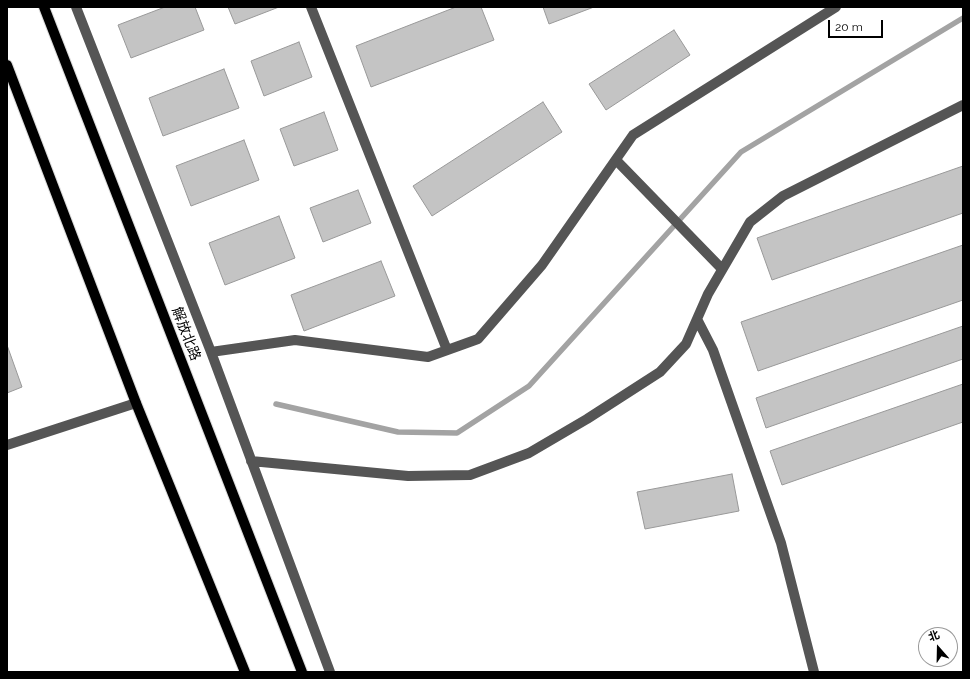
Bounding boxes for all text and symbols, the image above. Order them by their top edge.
scale bar [830,12,885,38]
text: 20 m [835,20,863,34]
street label: 解放北路 [168,305,204,363]
north arrow [918,627,958,667]
text: 北 [927,628,941,644]

